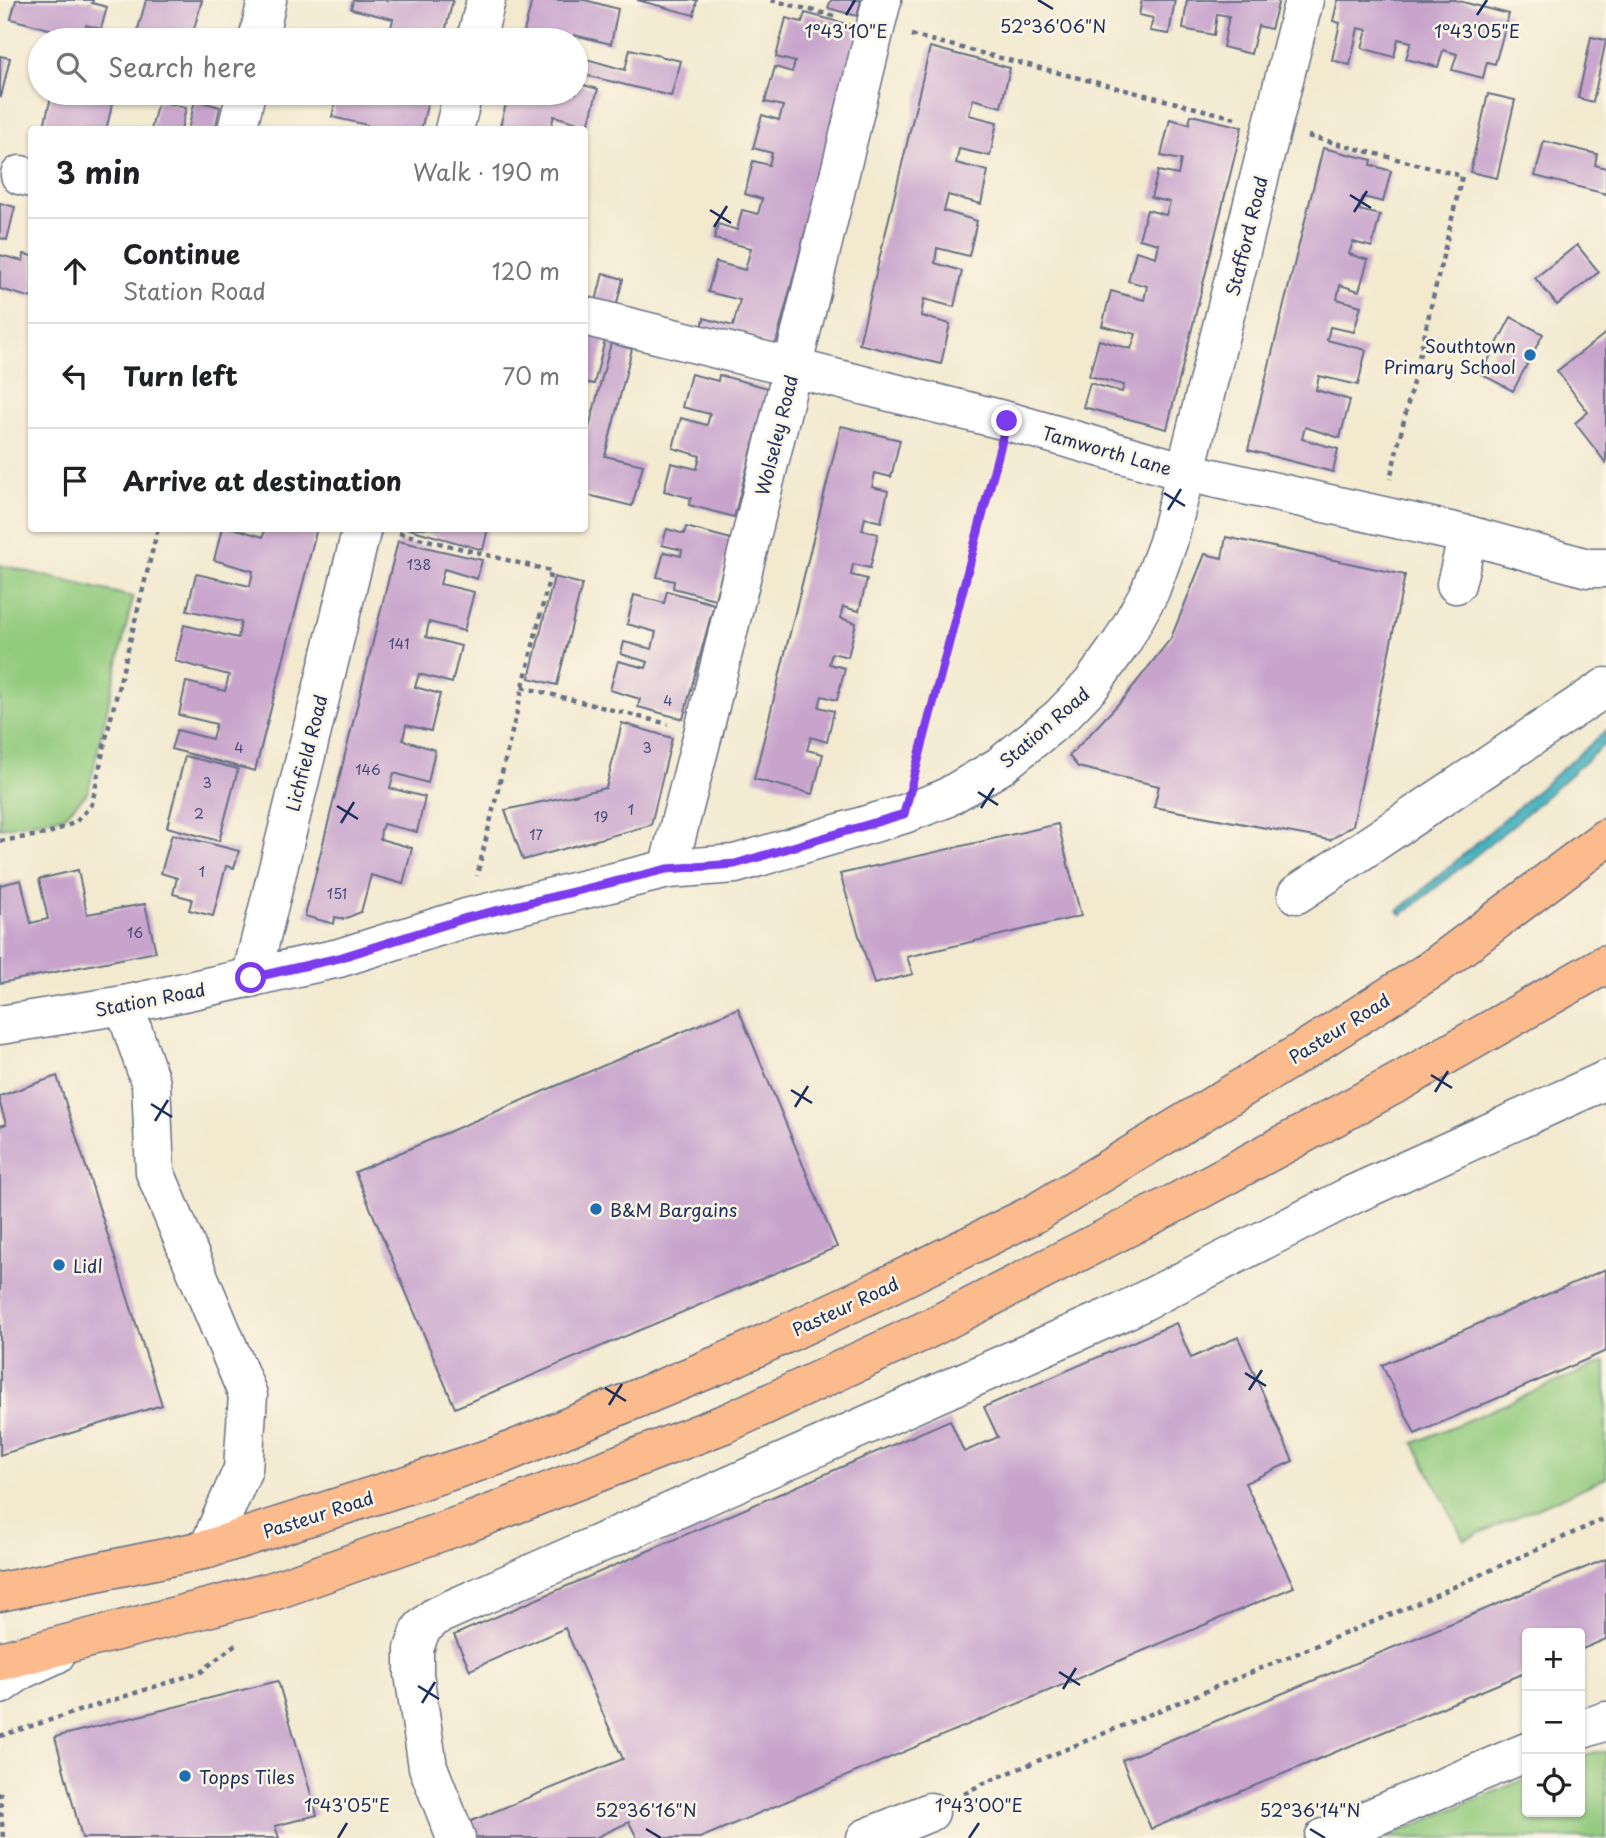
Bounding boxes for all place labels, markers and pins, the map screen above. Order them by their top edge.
place label: Southtown Primary School [1384,332,1516,380]
marker: Southtown Primary School [1522,347,1538,363]
place label: B&M Bargains [610,1196,737,1223]
marker: B&M Bargains [588,1201,604,1217]
place label: Lidl [73,1252,103,1279]
marker: Lidl [51,1257,67,1273]
place label: Topps Tiles [199,1763,295,1790]
marker: Topps Tiles [177,1768,193,1784]

